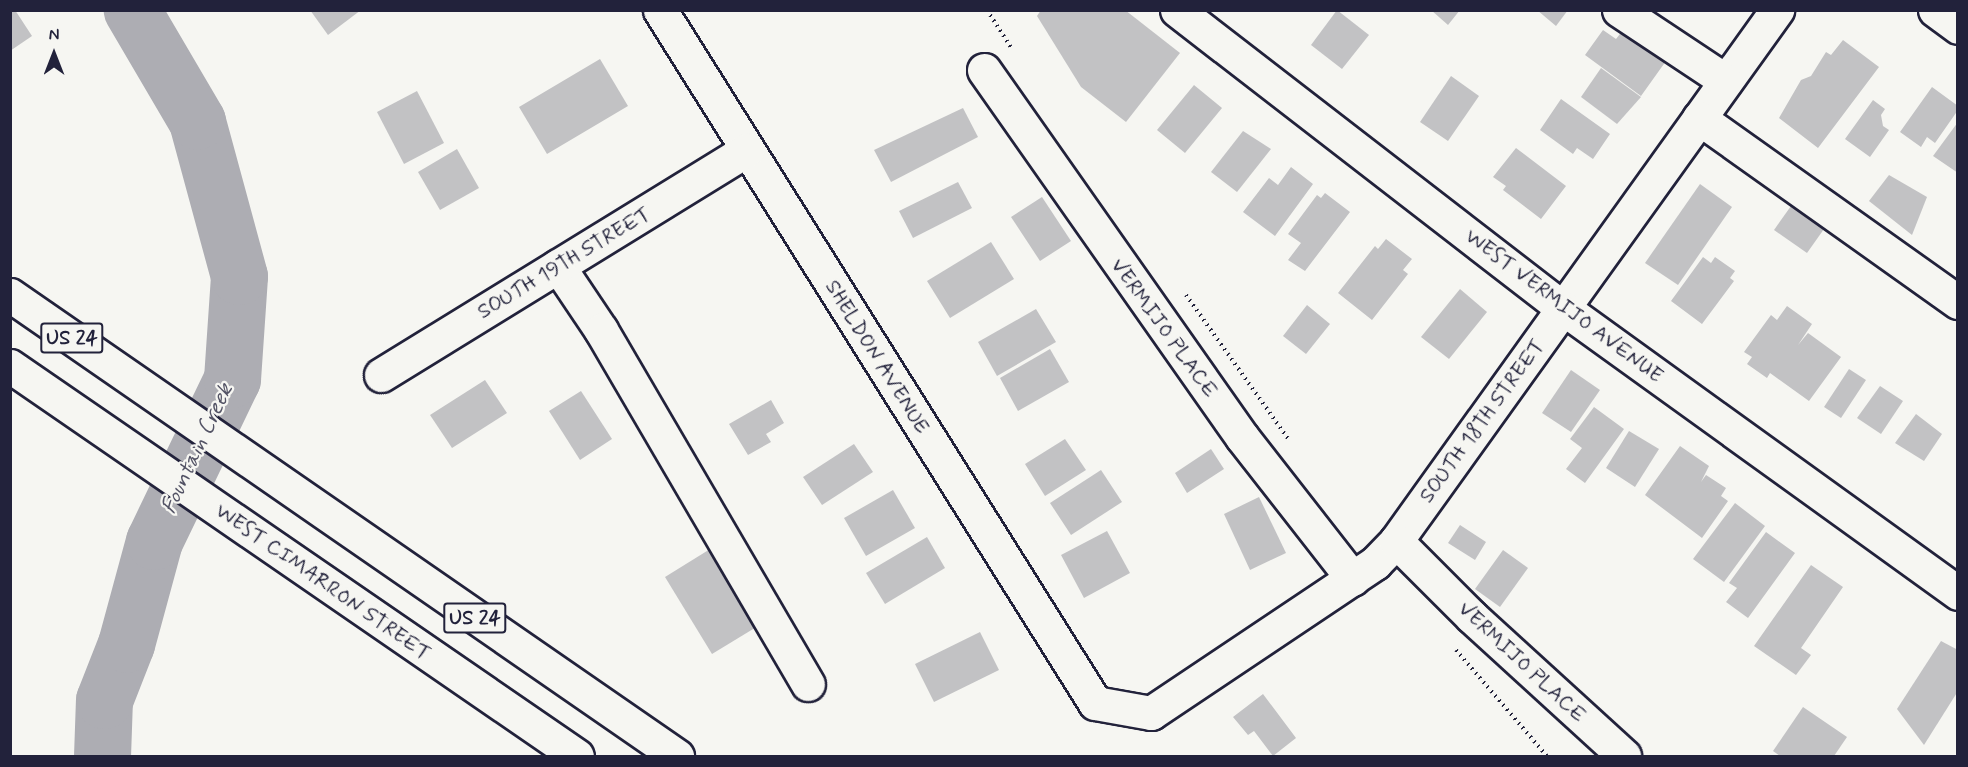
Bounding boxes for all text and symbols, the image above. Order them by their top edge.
north arrow [24,24,84,84]
text: N [49,25,59,46]
street label: SOUTH 19TH STREET [472,201,656,325]
street label: WEST VERMIJO AVENUE [1460,223,1668,389]
street label: VERMIJO PLACE [1106,255,1222,401]
street label: SHELDON AVENUE [819,275,935,439]
road number: US 24 [39,321,105,355]
street label: SOUTH 18TH STREET [1413,333,1551,509]
water label: Fountain Creek [156,379,240,519]
street label: WEST CIMARRON STREET [210,497,436,667]
street label: VERMIJO PLACE [1454,597,1590,727]
road number: US 24 [442,601,508,635]

